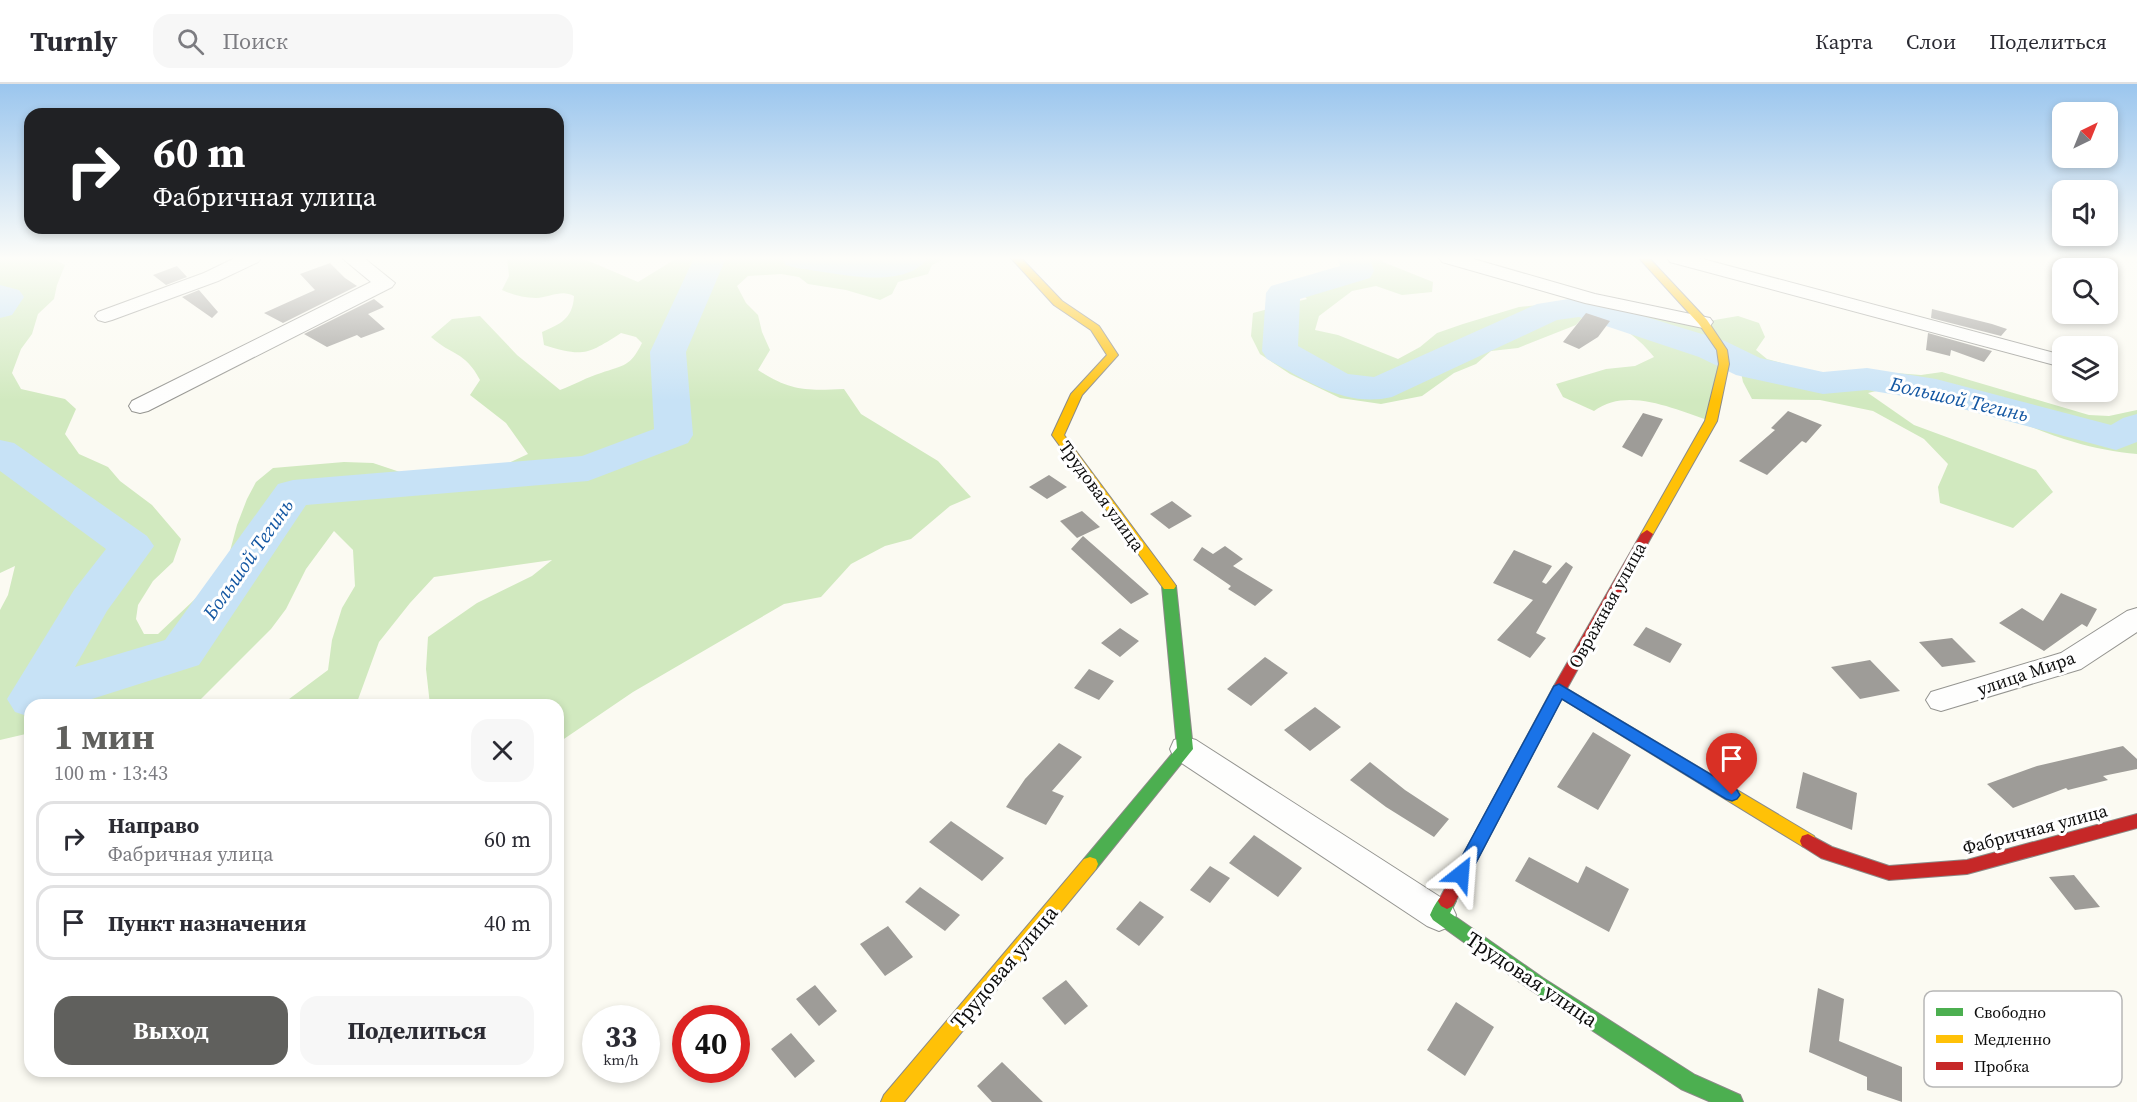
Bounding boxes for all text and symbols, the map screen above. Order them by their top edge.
search box [153,14,573,68]
text: Turnly [30,22,117,60]
icon: search [174,25,207,58]
text: Поиск [222,26,288,56]
text: Карта [1815,27,1873,56]
text: Слои [1906,27,1956,56]
text: Поделиться [1989,27,2107,56]
north arrow [2052,102,2118,168]
map controls [2052,102,2118,402]
text: 60 m [153,123,246,181]
icon: right [54,132,132,210]
text: Фабричная улица [153,178,376,215]
button: sound [2052,180,2118,246]
button: search [2052,258,2118,324]
button: layers [2052,336,2118,402]
water label: Большой Тегинь [1886,369,2031,429]
street label: Трудовая улица [1053,436,1151,557]
water label: Большой Тегинь [195,493,300,626]
street label: Овражная улица [1562,537,1652,672]
street label: улица Мира [1974,644,2079,701]
text: 1 мин [54,712,155,761]
button: close [471,719,534,782]
pin [1706,733,1757,795]
icon: arrive [1715,742,1748,775]
text: 100 m · 13:43 [54,759,168,787]
street label: Фабричная улица [1960,797,2111,860]
text: Направо [108,810,199,840]
icon: right [57,822,90,855]
text: 60 m [484,824,531,854]
text: Фабричная улица [108,840,274,868]
position arrow [1429,842,1493,906]
street label: Трудовая улица [944,899,1065,1035]
icon: arrive [57,906,90,939]
text: Пункт назначения [108,908,306,938]
text: 40 m [484,908,531,938]
street label: Трудовая улица [1460,924,1604,1034]
legend [1924,991,2122,1087]
button: Выход [54,996,288,1065]
button: Поделиться [300,996,534,1065]
text: Свободно [1974,1001,2046,1023]
speed limit sign: 40 [672,1005,750,1083]
text: 33 [605,1016,637,1057]
text: Медленно [1974,1028,2051,1050]
text: km/h [603,1049,639,1070]
text: Пробка [1974,1055,2030,1077]

